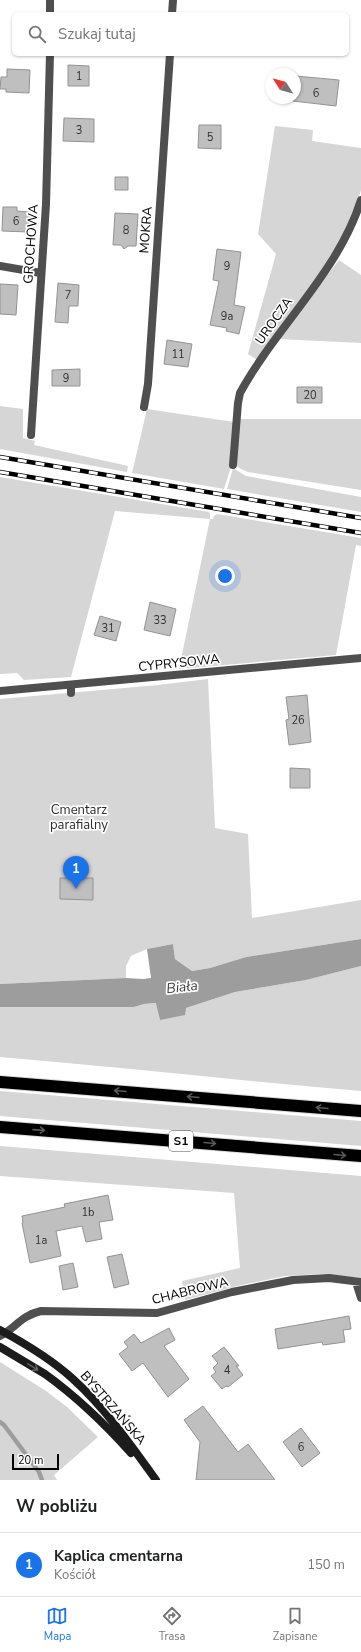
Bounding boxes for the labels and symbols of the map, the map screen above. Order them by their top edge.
north arrow [265,68,301,104]
house number: 1 [76,69,82,84]
house number: 6 [313,86,320,101]
house number: 3 [76,123,82,138]
house number: 5 [207,130,214,145]
street label: GROCHOWA [19,203,43,284]
street label: MOKRA [135,205,157,254]
house number: 6 [13,214,20,229]
house number: 8 [123,223,130,238]
house number: 9 [224,259,230,274]
house number: 7 [65,288,71,303]
street label: UROCZA [251,293,297,348]
house number: 9a [221,309,233,324]
house number: 11 [171,347,185,362]
house number: 9 [63,371,69,386]
house number: 20 [303,388,317,403]
your location [215,566,235,586]
house number: 33 [153,613,167,628]
house number: 31 [101,621,115,636]
street label: CYPRYSOWA [137,650,221,676]
house number: 26 [291,713,305,728]
park label: Cmentarz parafialny [50,801,108,834]
pin: 1 [63,856,89,889]
water label: Biała [165,976,199,998]
one-way arrow [114,1088,127,1095]
one-way arrow [187,1093,200,1101]
one-way arrow [316,1104,329,1111]
one-way arrow [32,1126,45,1133]
road number: S1 [169,1131,193,1151]
one-way arrow [203,1140,216,1147]
one-way arrow [333,1151,346,1158]
house number: 1b [81,1205,95,1220]
house number: 1a [35,1233,47,1248]
street label: CHABROWA [150,1273,231,1309]
house number: 4 [224,1363,231,1378]
one-way arrow [27,1364,39,1372]
street label: BYSTRZAŃSKA [76,1367,151,1449]
house number: 6 [298,1440,305,1455]
scale bar [12,1452,59,1471]

